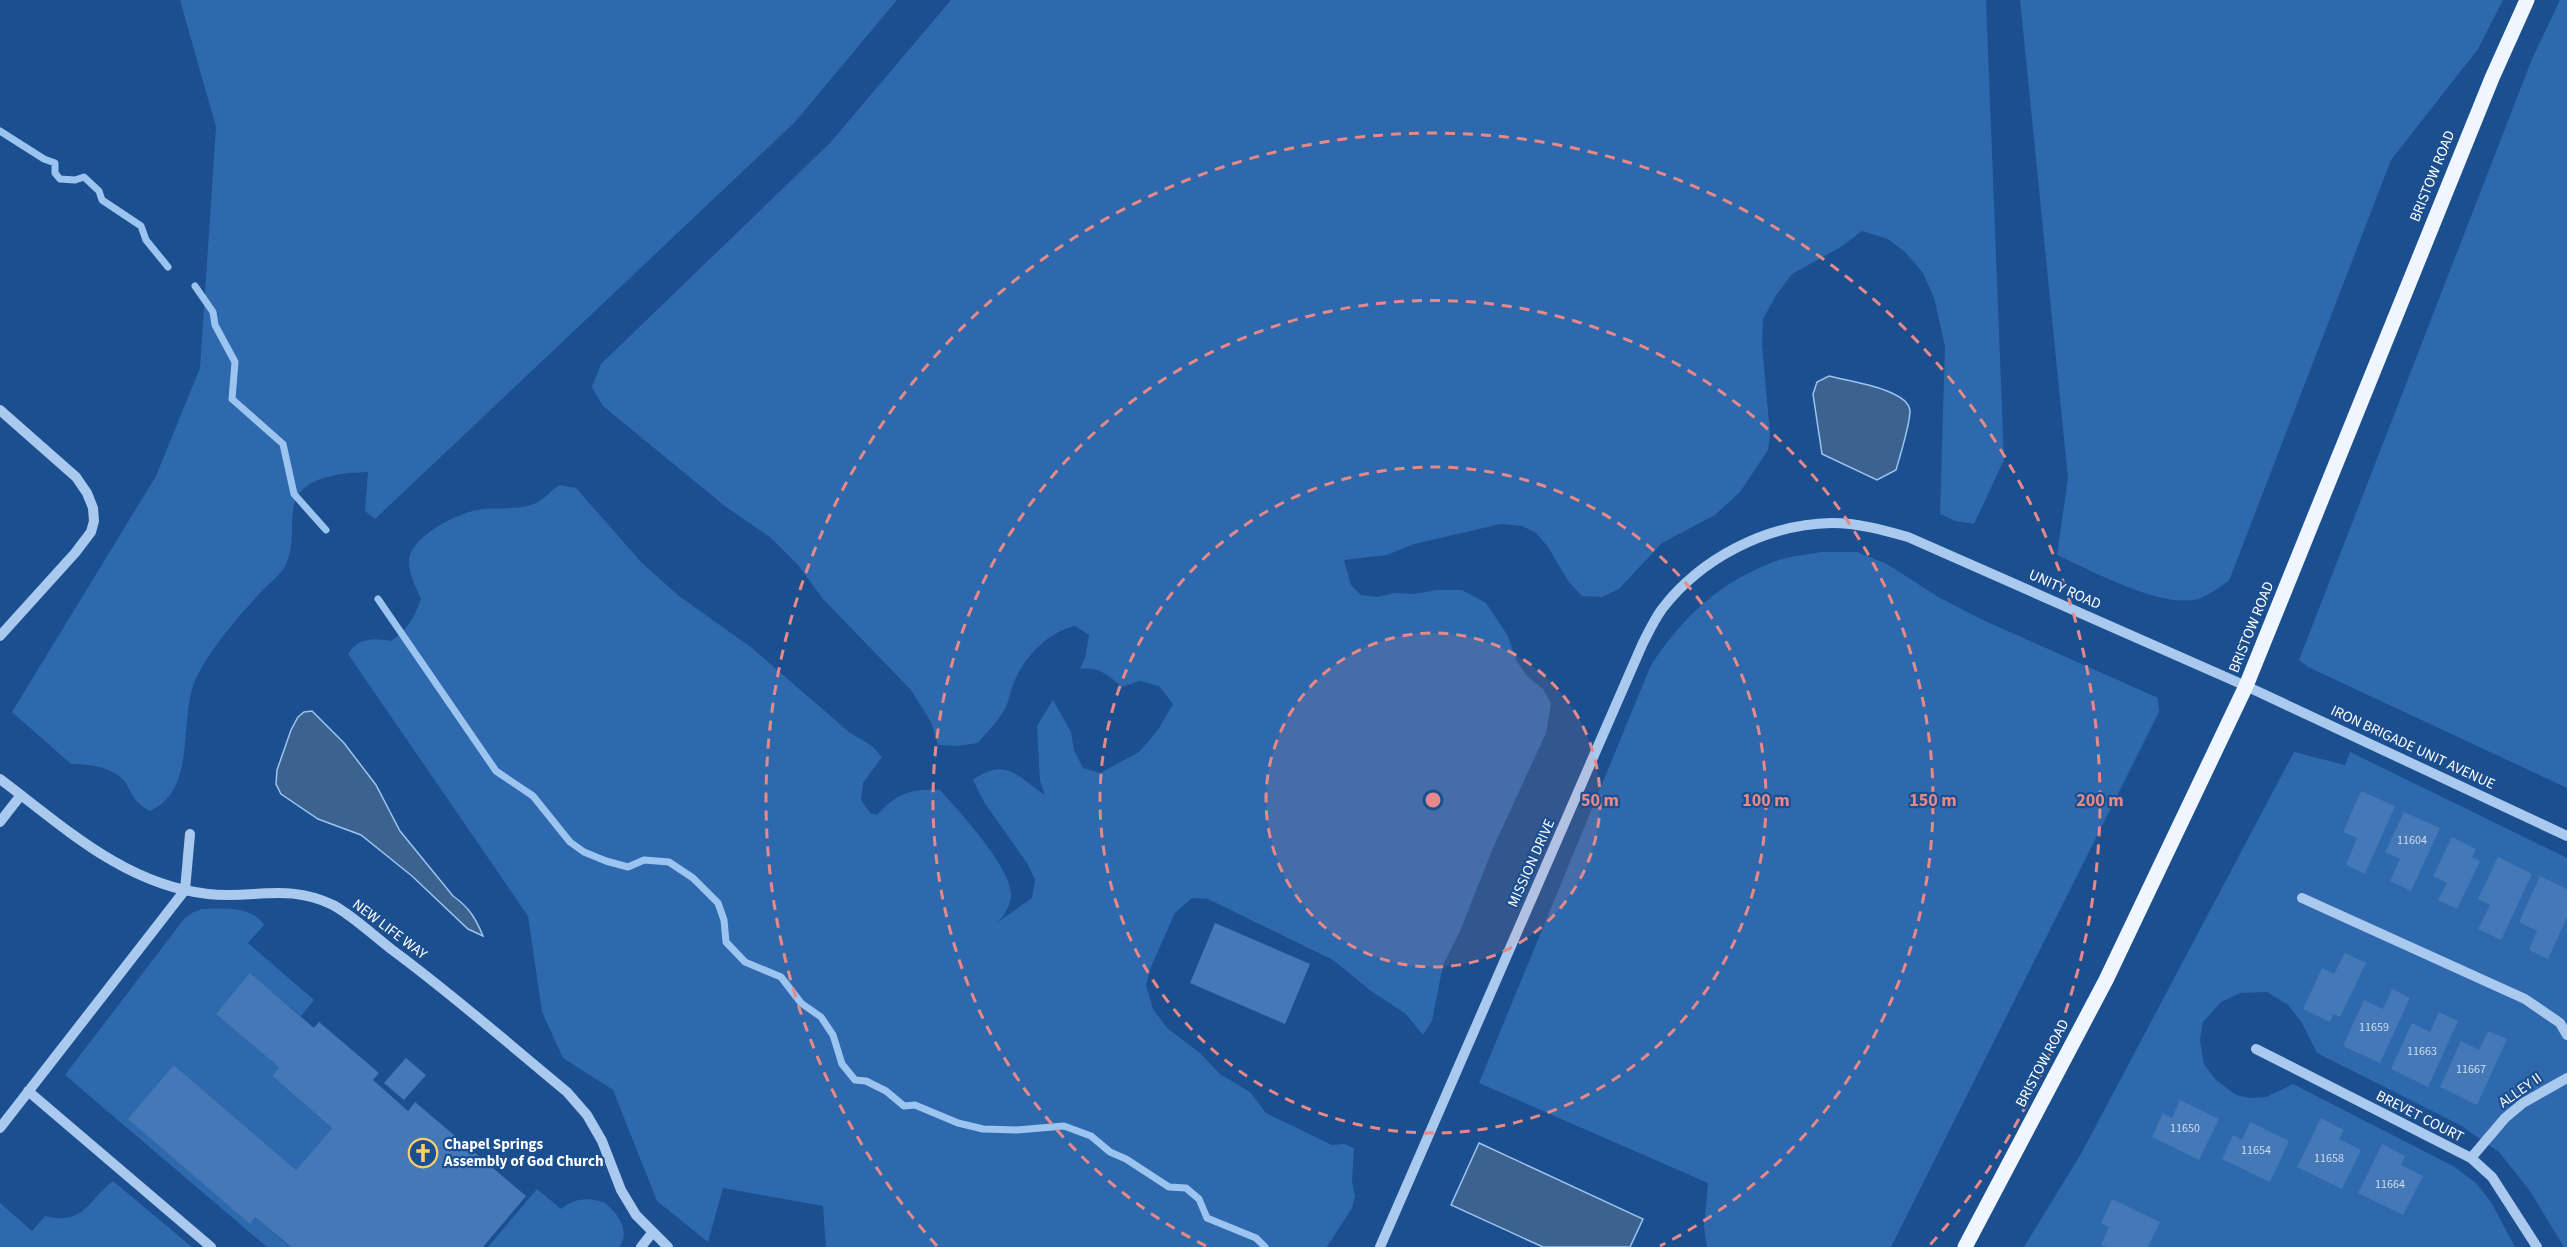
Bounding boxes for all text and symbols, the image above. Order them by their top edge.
street label: BRISTOW ROAD [2405,127,2460,225]
street label: UNITY ROAD [2025,564,2104,615]
street label: BRISTOW ROAD [2224,578,2279,676]
street label: IRON BRIGADE UNIT AVENUE [2327,700,2498,795]
text: 50 m [1581,788,1619,813]
text: 100 m [1742,788,1790,813]
text: 150 m [1909,788,1957,813]
text: 200 m [2076,788,2124,813]
centre of rings [1423,790,1443,810]
street label: MISSION DRIVE [1503,816,1560,911]
house number: 11604 [2397,832,2427,849]
street label: NEW LIFE WAY [348,894,432,965]
street label: BRISTOW ROAD [2010,1015,2075,1111]
house number: 11659 [2359,1019,2389,1036]
house number: 11663 [2407,1043,2437,1060]
house number: 11667 [2456,1061,2486,1078]
street label: ALLEY II [2494,1068,2546,1113]
street label: BREVET COURT [2372,1085,2467,1148]
house number: 11650 [2170,1120,2200,1137]
place label: Chapel Springs Assembly of God Church [443,1134,604,1172]
church icon: Chapel Springs Assembly of God Church [407,1137,439,1169]
house number: 11654 [2241,1142,2271,1159]
house number: 11658 [2314,1150,2344,1167]
house number: 11664 [2375,1176,2405,1193]

